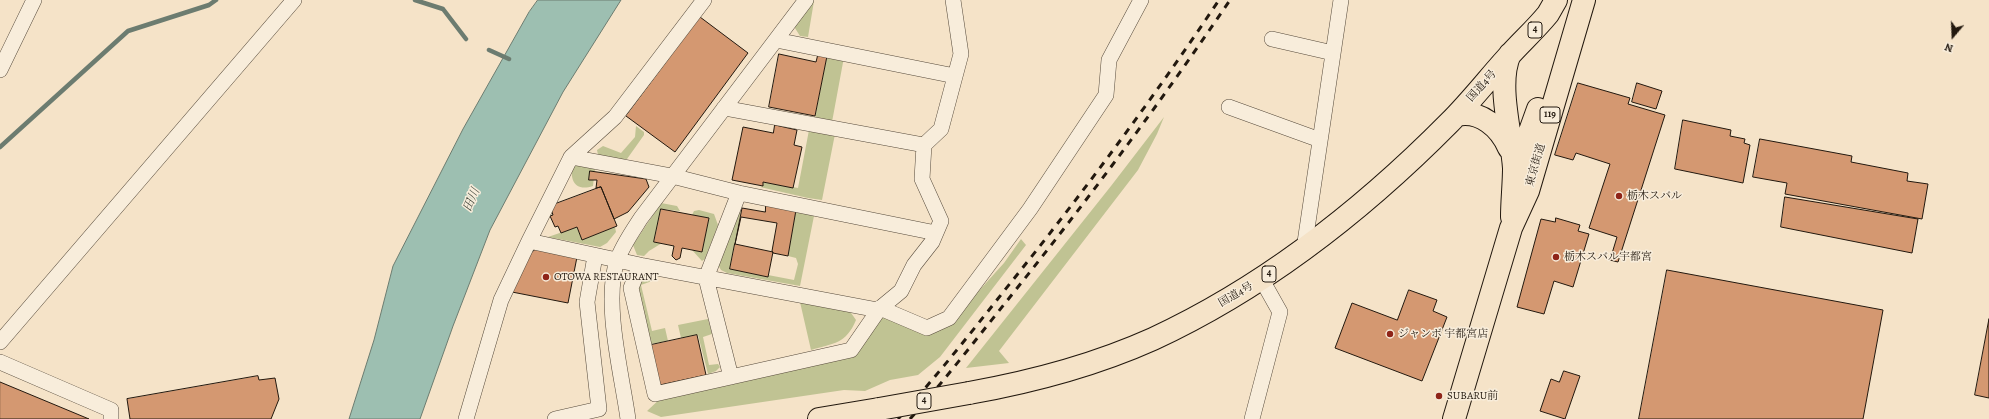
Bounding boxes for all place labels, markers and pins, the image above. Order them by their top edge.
place label: 栃木スバル [1627,189,1682,203]
marker: 栃木スバル [1614,191,1624,201]
place label: 栃木スバル宇都宮 [1564,250,1652,264]
marker: 栃木スバル宇都宮 [1551,252,1561,262]
place label: OTOWA RESTAURANT [554,270,658,284]
marker: OTOWA RESTAURANT [541,272,551,282]
place label: ジャンボ 宇都宮店 [1398,327,1488,341]
marker: ジャンボ 宇都宮店 [1385,329,1395,339]
place label: SUBARU前 [1447,389,1498,403]
marker: SUBARU前 [1434,391,1444,401]

